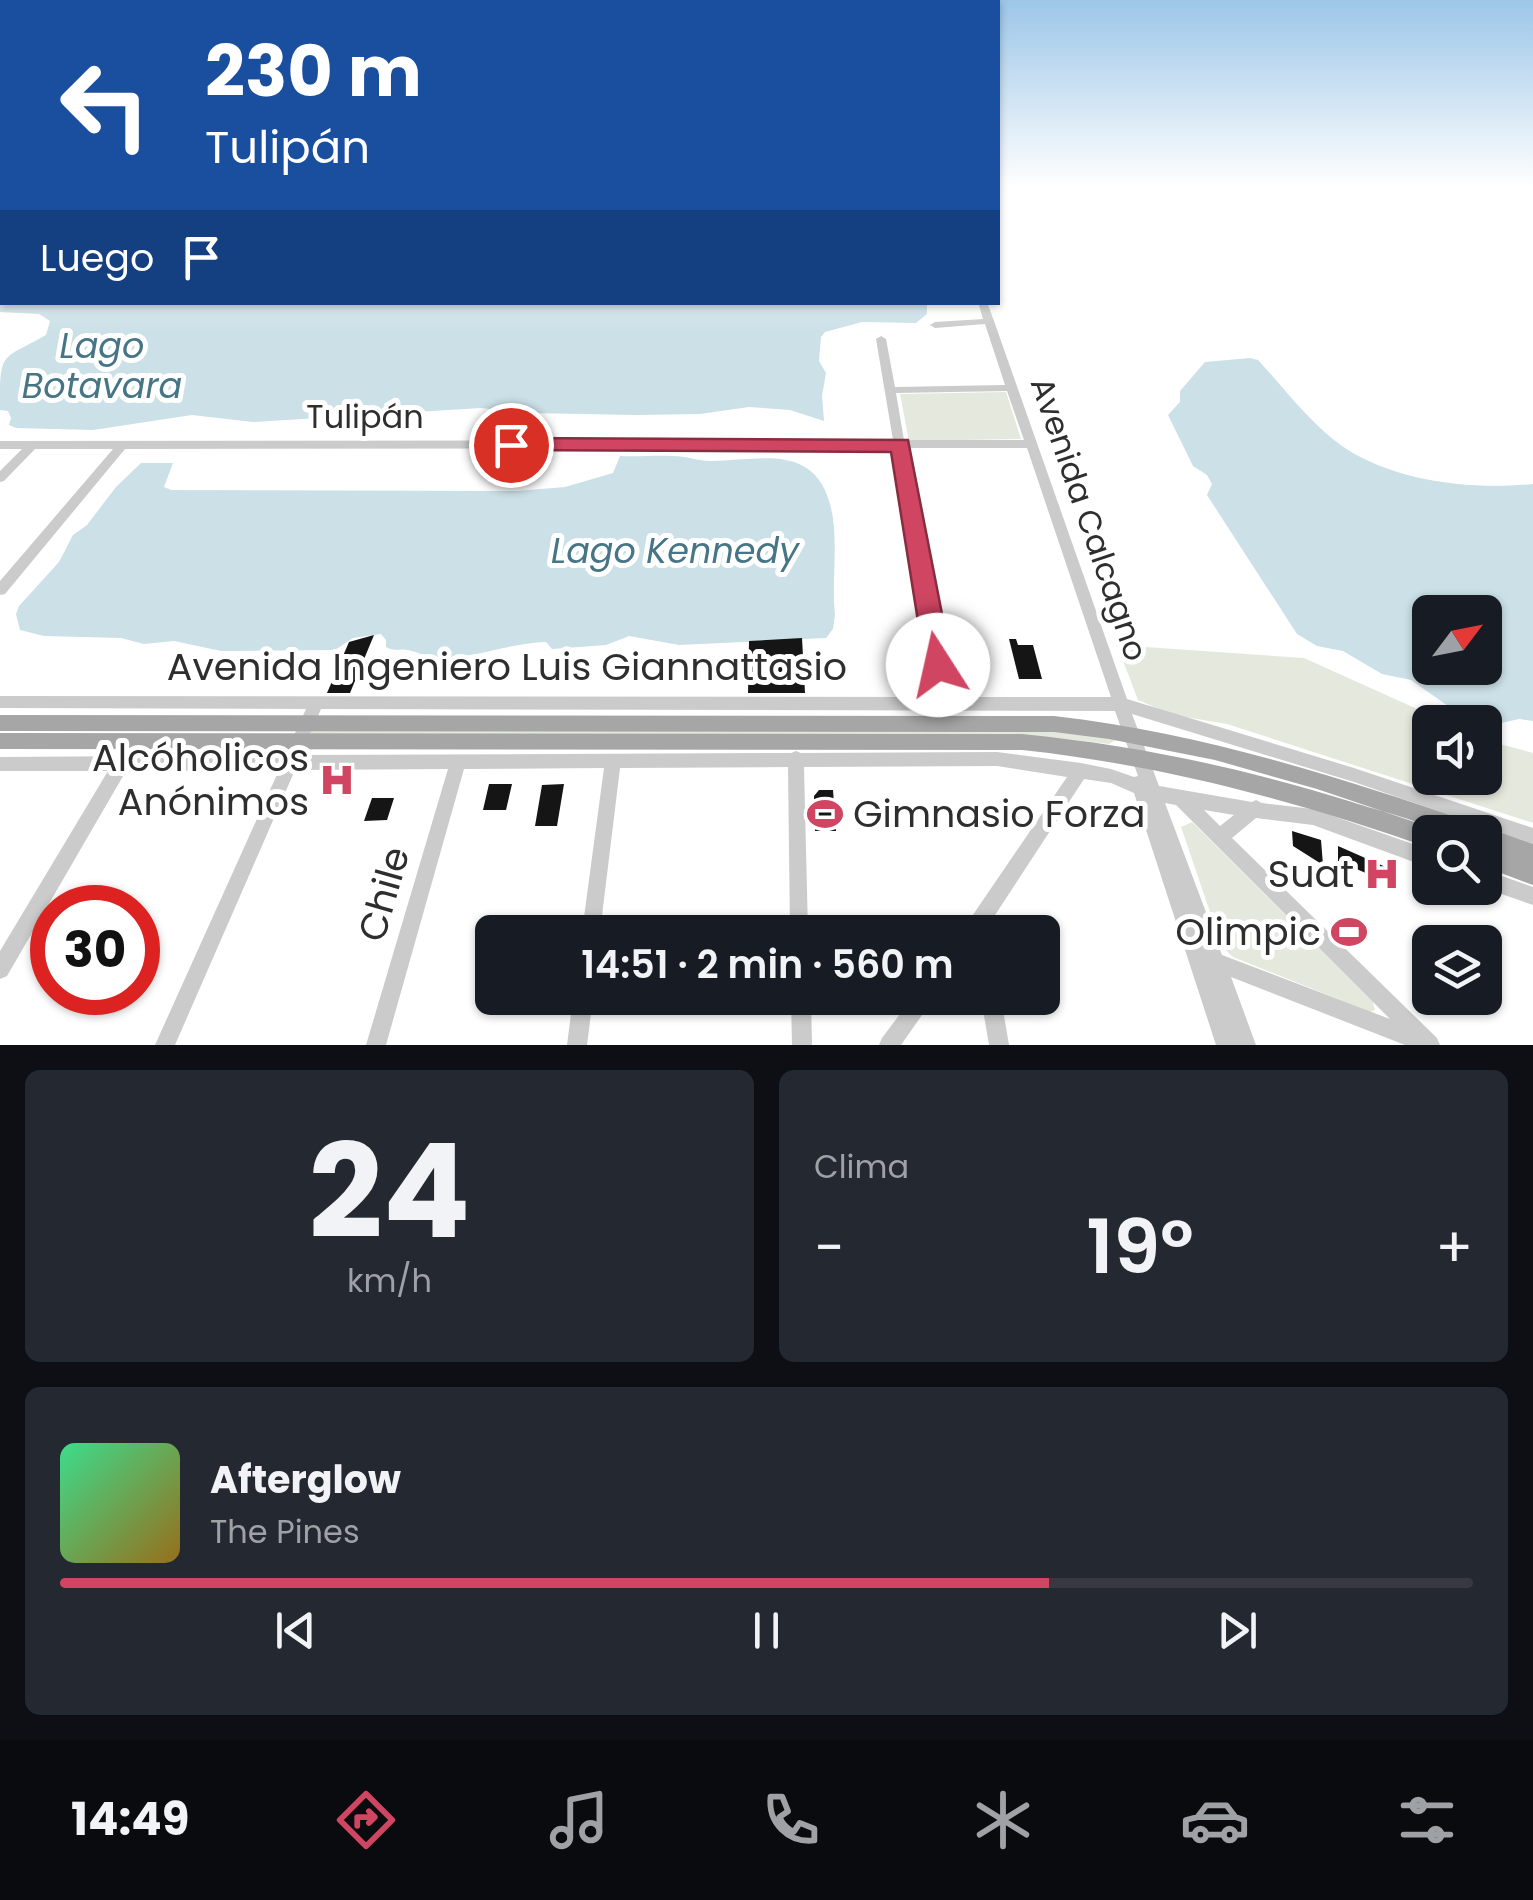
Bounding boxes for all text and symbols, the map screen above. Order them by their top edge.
text: 230 m [205,22,422,121]
icon: left [40,40,170,170]
text: Tulipán [205,116,370,179]
icon: arrive [174,230,229,285]
text: Luego [40,231,154,284]
water label: Lago Botavara [22,321,182,410]
street label: Avenida Calcagno [1020,371,1159,667]
street label: Tulipán [306,394,424,439]
pin [469,403,554,488]
icon: arrive [484,418,539,473]
water label: Lago Kennedy [551,526,800,575]
north arrow [1412,595,1502,685]
map controls [1412,595,1502,1015]
position arrow [886,613,990,717]
street label: Avenida Ingeniero Luis Giannattasio [167,640,847,693]
button: sound [1412,705,1502,795]
place label: Alcóholicos Anónimos [92,731,309,828]
hospital icon: Alcóholicos Anónimos [318,761,356,799]
place label: Gimnasio Forza [853,787,1145,840]
sports icon: Gimnasio Forza [806,795,844,833]
button: search [1412,815,1502,905]
street label: Chile [345,840,422,947]
place label: Suat [1268,847,1354,900]
hospital icon: Suat [1363,855,1401,893]
speed limit sign: 30 [30,885,160,1015]
place label: Olimpic [1175,905,1321,958]
sports icon: Olimpic [1330,913,1368,951]
button: layers [1412,925,1502,1015]
text: 14:51 · 2 min · 560 m [581,938,954,991]
text: 24 [308,1100,471,1283]
text: Clima [814,1144,909,1189]
text: 19° [1086,1194,1194,1299]
text: − [814,1209,844,1286]
text: + [1435,1209,1473,1286]
text: km/h [347,1258,432,1303]
text: Afterglow [210,1453,401,1506]
text: The Pines [210,1509,360,1554]
icon: previous [268,1603,323,1658]
icon: pause [739,1603,794,1658]
icon: next [1210,1603,1265,1658]
icon: directions [331,1785,401,1855]
icon: music [544,1785,614,1855]
icon: phone [756,1785,826,1855]
icon: climate [968,1785,1038,1855]
icon: car [1180,1785,1250,1855]
icon: filters [1392,1785,1462,1855]
text: 14:49 [71,1788,189,1851]

